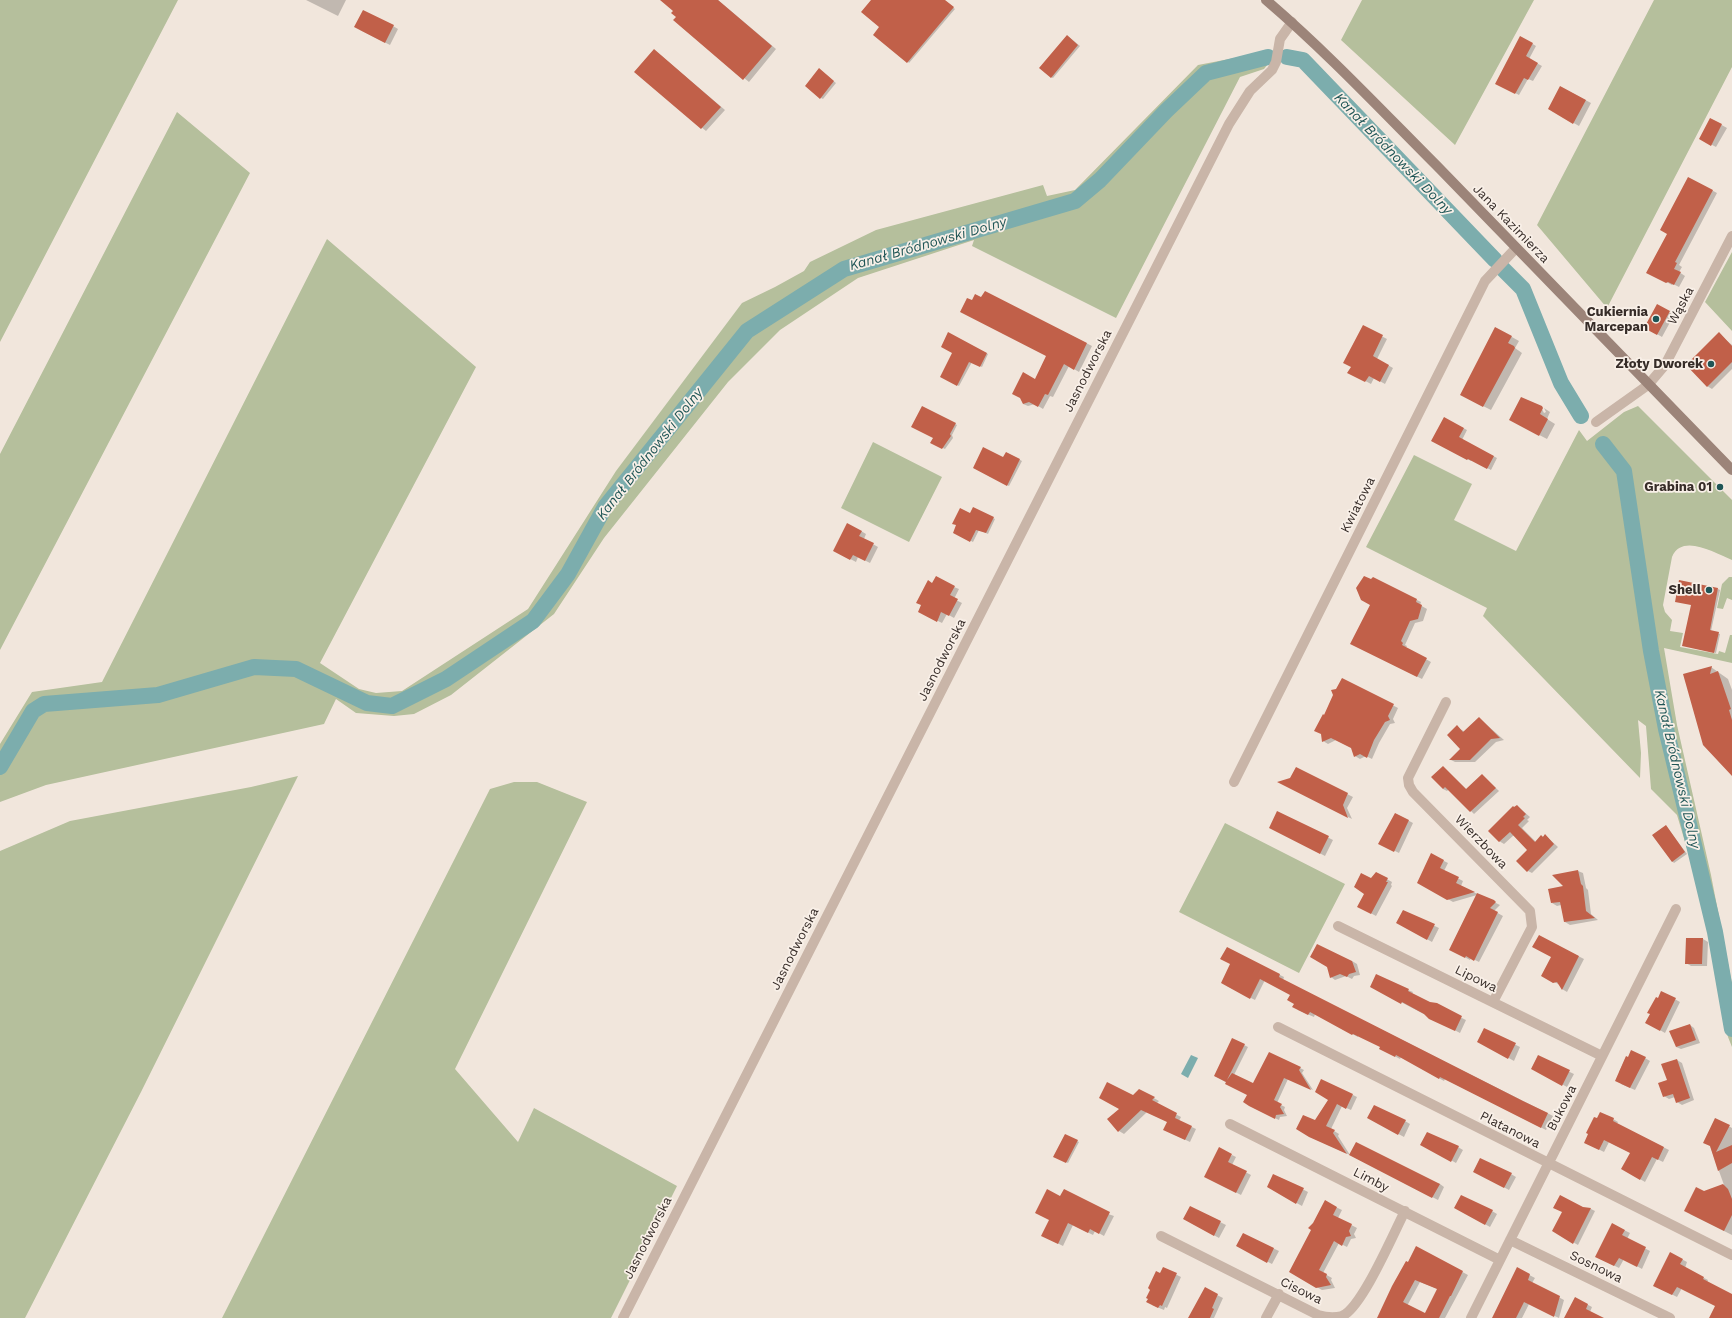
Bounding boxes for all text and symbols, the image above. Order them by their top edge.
water label: Kanał Bródnowski Dolny [1330,90,1456,218]
street label: Jana Kazimierza [1469,181,1553,267]
water label: Kanał Bródnowski Dolny [847,213,1009,275]
street label: Wąska [1665,284,1697,328]
place label: Cukiernia Marcepan [1585,304,1648,335]
marker: Cukiernia Marcepan [1651,314,1661,324]
street label: Jasnodworska [1061,327,1115,415]
place label: Złoty Dworek [1615,356,1703,372]
marker: Złoty Dworek [1706,359,1716,369]
water label: Kanał Bródnowski Dolny [593,385,707,523]
street label: Kwiatowa [1337,474,1379,536]
place label: Grabina 01 [1644,479,1712,495]
marker: Grabina 01 [1715,482,1725,492]
place label: Shell [1669,582,1701,598]
marker: Shell [1704,585,1714,595]
street label: Jasnodworska [915,616,969,704]
water label: Kanał Bródnowski Dolny [1651,688,1703,850]
street label: Wierzbowa [1451,812,1511,872]
street label: Jasnodworska [768,905,822,993]
street label: Lipowa [1452,962,1500,996]
street label: Bukowa [1544,1082,1580,1134]
street label: Platanowa [1477,1108,1543,1152]
street label: Limby [1350,1164,1392,1196]
street label: Jasnodworska [621,1194,675,1282]
street label: Sosnowa [1567,1248,1625,1286]
street label: Cisowa [1277,1274,1325,1308]

